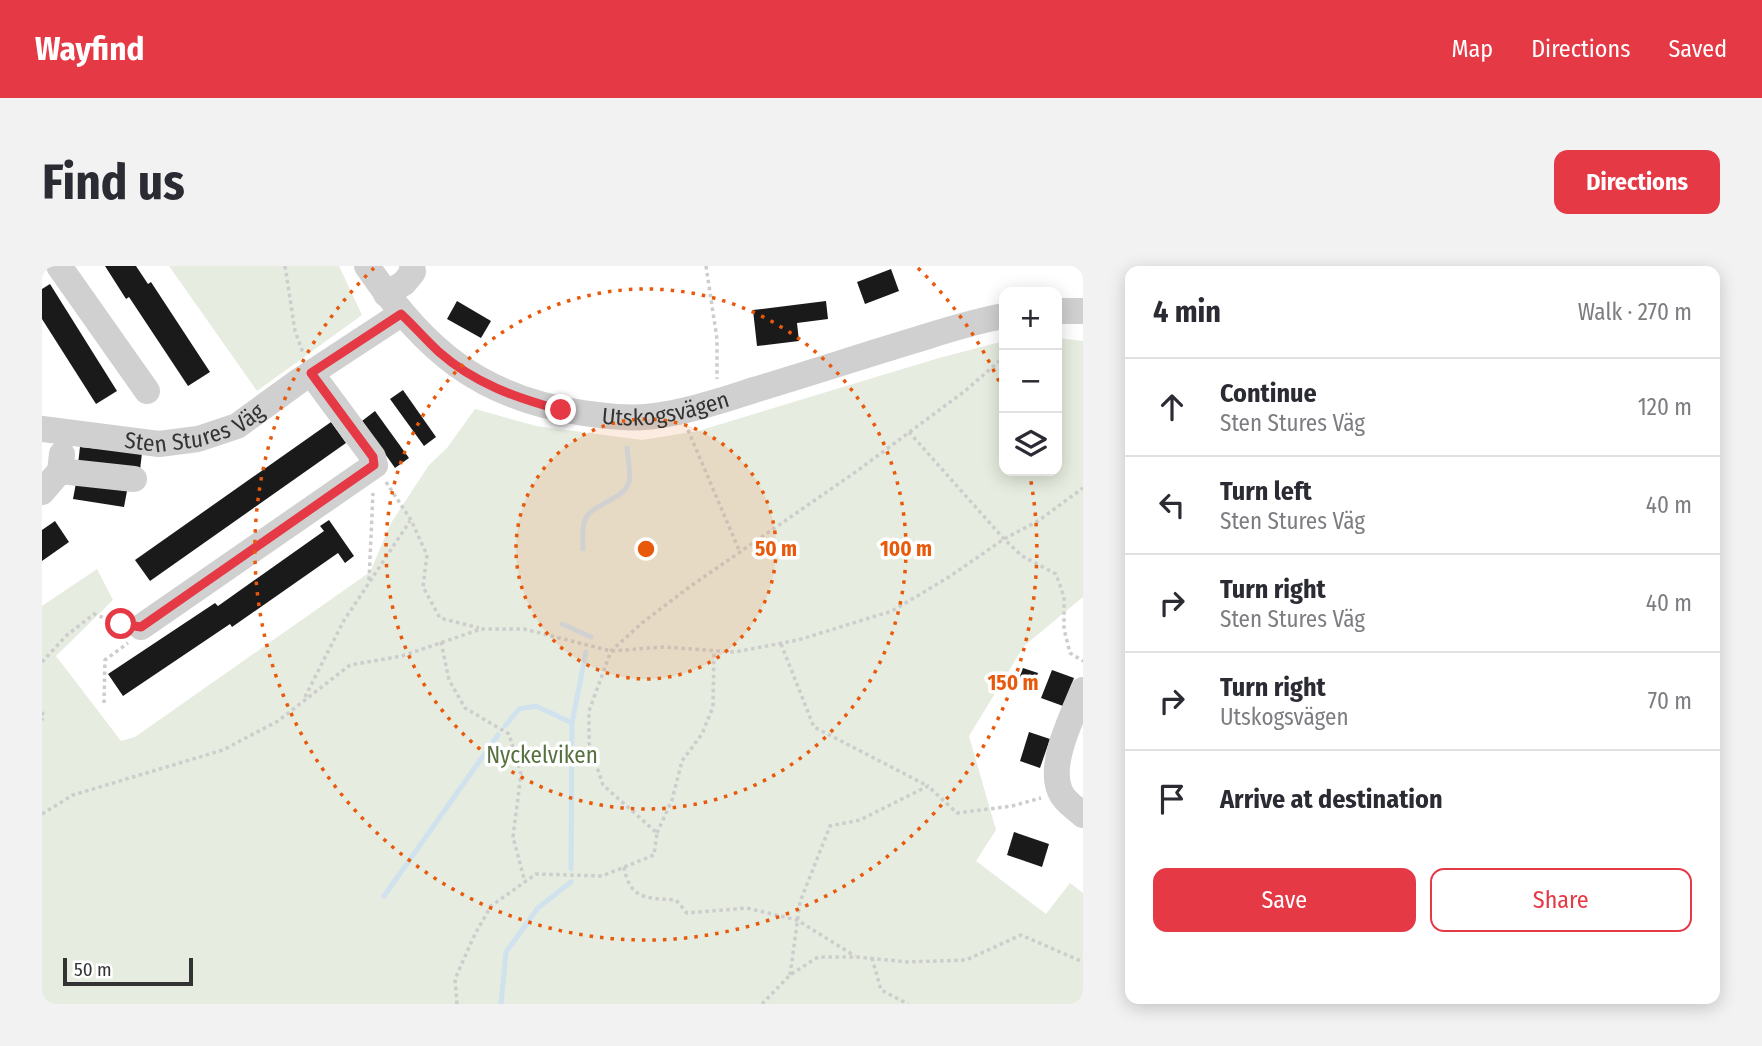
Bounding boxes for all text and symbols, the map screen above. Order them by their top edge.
text: Wayfind [35,29,144,69]
text: Map [1452,35,1493,63]
text: Directions [1531,35,1630,63]
text: Saved [1668,35,1727,63]
button: Directions [1554,150,1720,214]
text: Find us [42,153,185,212]
map controls [999,287,1062,476]
button: + [999,287,1062,350]
text: 4 min [1153,294,1221,330]
text: Walk · 270 m [1578,298,1692,326]
button: − [999,350,1062,413]
text: Continue [1220,378,1317,409]
street label: Utskogsvägen [601,385,732,431]
icon: ahead [1153,388,1191,426]
text: 120 m [1638,393,1692,421]
route end [545,394,576,425]
street label: Sten Stures Väg [123,397,270,458]
text: Sten Stures Väg [1220,409,1365,437]
button: layers [999,413,1062,476]
text: Turn left [1220,476,1312,507]
icon: left [1153,486,1191,524]
text: 40 m [1646,491,1692,519]
text: Sten Stures Väg [1220,507,1365,535]
text: 50 m [755,536,797,562]
text: 100 m [880,536,932,562]
centre of rings [634,537,658,561]
text: Turn right [1220,574,1326,605]
icon: right [1153,584,1191,622]
text: 40 m [1646,589,1692,617]
text: Sten Stures Väg [1220,605,1365,633]
route start [105,608,136,639]
text: 150 m [987,670,1039,696]
text: Turn right [1220,672,1326,703]
icon: right [1153,682,1191,720]
text: 70 m [1648,687,1692,715]
text: Utskogsvägen [1220,703,1349,731]
park label: Nyckelviken [486,741,598,769]
icon: arrive [1153,780,1191,818]
text: Arrive at destination [1220,784,1443,815]
button: Save [1153,868,1416,932]
button: Share [1430,868,1692,932]
scale bar [63,955,192,987]
text: 50 m [74,958,112,981]

